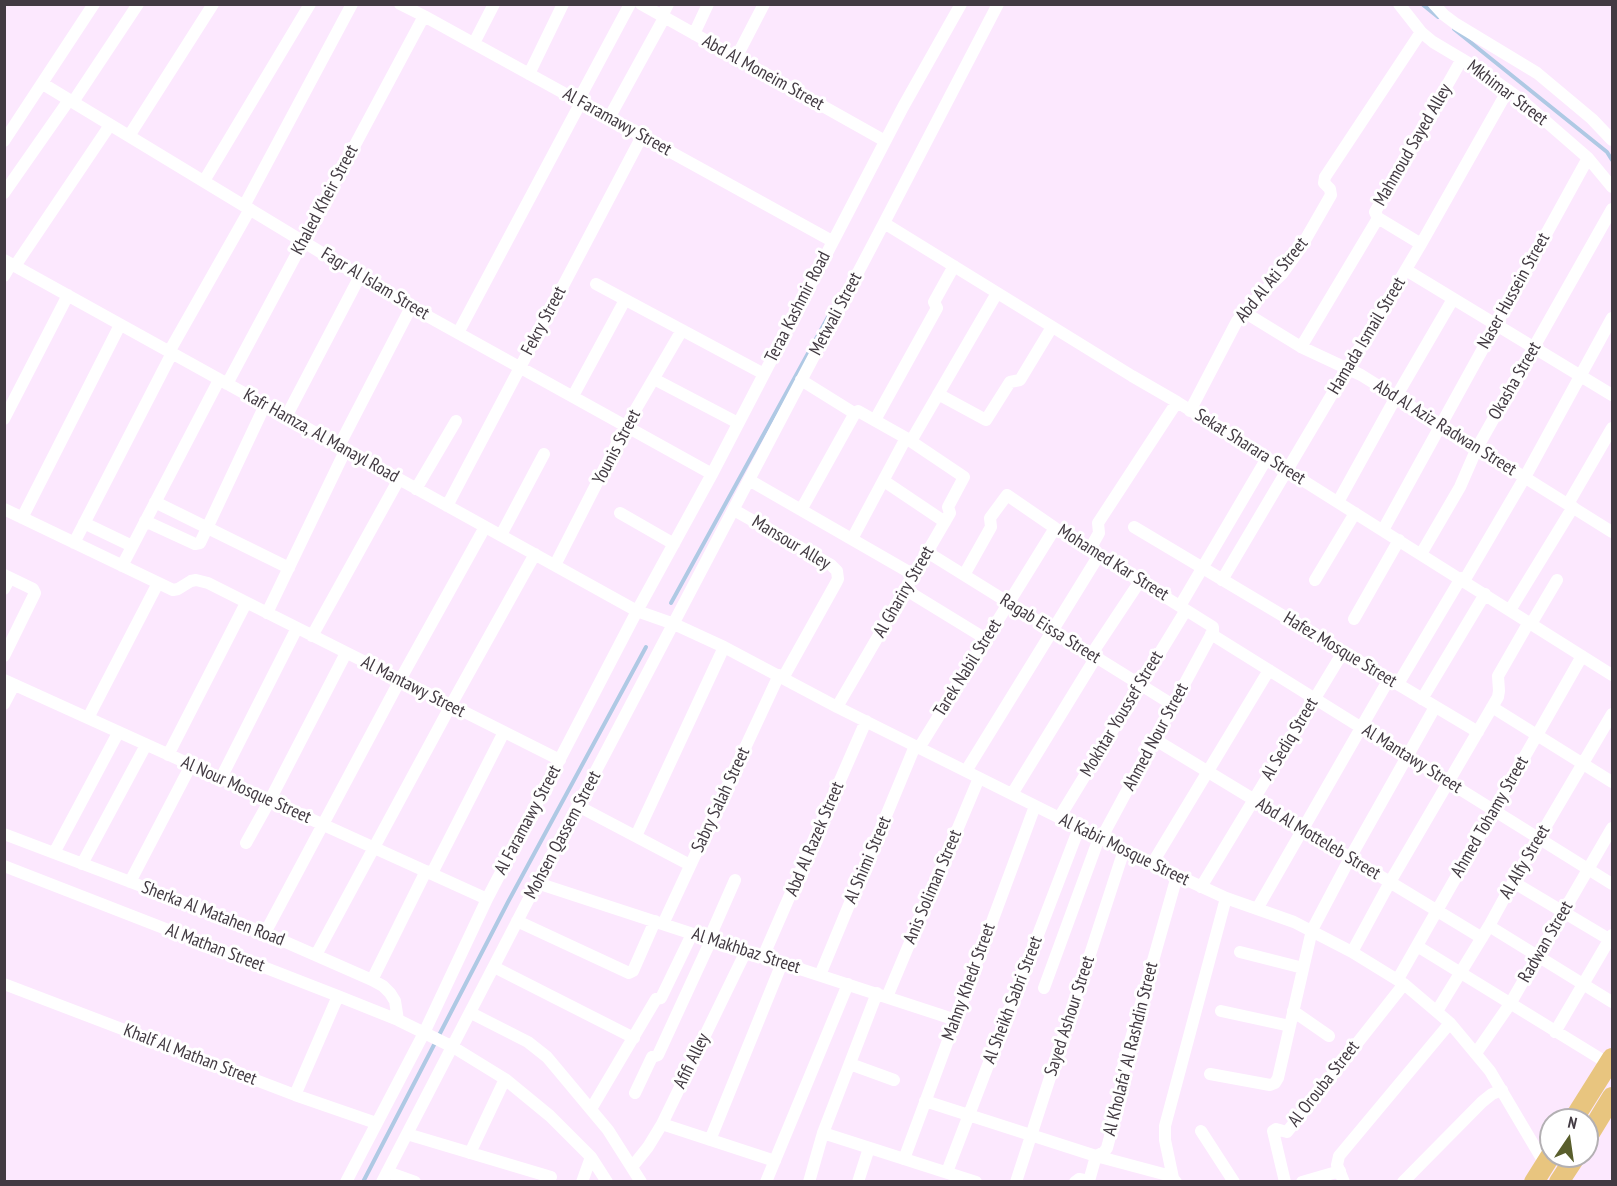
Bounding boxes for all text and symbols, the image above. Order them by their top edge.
street label: Abd Al Moneim Street [698,31,828,115]
street label: Mkhimar Street [1462,56,1552,130]
street label: Mahmoud Sayed Alley [1369,80,1457,210]
street label: Al Faramawy Street [559,83,675,161]
street label: Khaled Kheir Street [287,141,363,259]
street label: Naser Hussein Street [1473,229,1555,353]
street label: Abd Al Ati Street [1231,233,1313,327]
street label: Fagr Al Islam Street [317,243,433,325]
street label: Teraa Kashmir Road [761,248,835,366]
street label: Metwali Street [805,269,867,359]
street label: Hamada Ismail Street [1324,273,1410,399]
street label: Fekry Street [517,283,571,359]
street label: Okasha Street [1484,338,1546,424]
street label: Abd Al Aziz Radwan Street [1370,375,1520,481]
street label: Kafr Hamza, Al Manayl Road [240,384,402,488]
street label: Sekat Sharara Street [1191,404,1309,490]
street label: Younis Street [588,406,646,488]
street label: Mansour Alley [748,511,834,575]
street label: Mohamed Kar Street [1053,520,1173,606]
street label: Al Ghariry Street [869,542,939,642]
street label: Ragab Eissa Street [996,589,1104,669]
street label: Hafez Mosque Street [1279,608,1401,692]
street label: Tarek Nabil Street [929,615,1007,721]
street label: Mokhtar Youssef Street [1076,647,1168,781]
street label: Al Mantawy Street [357,652,469,722]
street label: Ahmed Nour Street [1119,680,1193,794]
street label: Al Sediq Street [1257,694,1323,784]
street label: Al Mantawy Street [1358,720,1466,798]
street label: Sabry Salah Street [687,744,755,856]
street label: Al Nour Mosque Street [178,752,314,828]
street label: Ahmed Tohamy Street [1447,753,1533,881]
street label: Al Faramawy Street [490,762,566,878]
street label: Mohsen Qassem Street [520,767,606,903]
street label: Abd Al Razek Street [781,779,849,899]
street label: Abd Al Motteleb Street [1252,793,1384,885]
street label: Al Kabir Mosque Street [1055,809,1193,891]
street label: Al Shimi Street [840,813,896,907]
street label: Al Alfy Street [1495,821,1555,903]
street label: Anis Soliman Street [899,827,967,947]
street label: Sherka Al Matahen Road [139,877,287,951]
street label: Radwan Street [1514,897,1578,987]
street label: Al Mathan Street [162,919,268,977]
street label: Mahny Khedr Street [938,920,1000,1044]
street label: Al Makhbaz Street [689,923,803,979]
street label: Al Sheikh Sabri Street [979,933,1047,1067]
street label: Sayed Ashour Street [1040,953,1100,1079]
street label: Al Kholafa' Al Rashdin Street [1099,960,1163,1138]
street label: Khalf Al Mathan Street [120,1020,260,1090]
street label: Afifi Alley [669,1030,715,1092]
street label: Al Orouba Street [1284,1037,1364,1131]
north arrow [1539,1108,1599,1168]
text: N [1566,1112,1579,1133]

